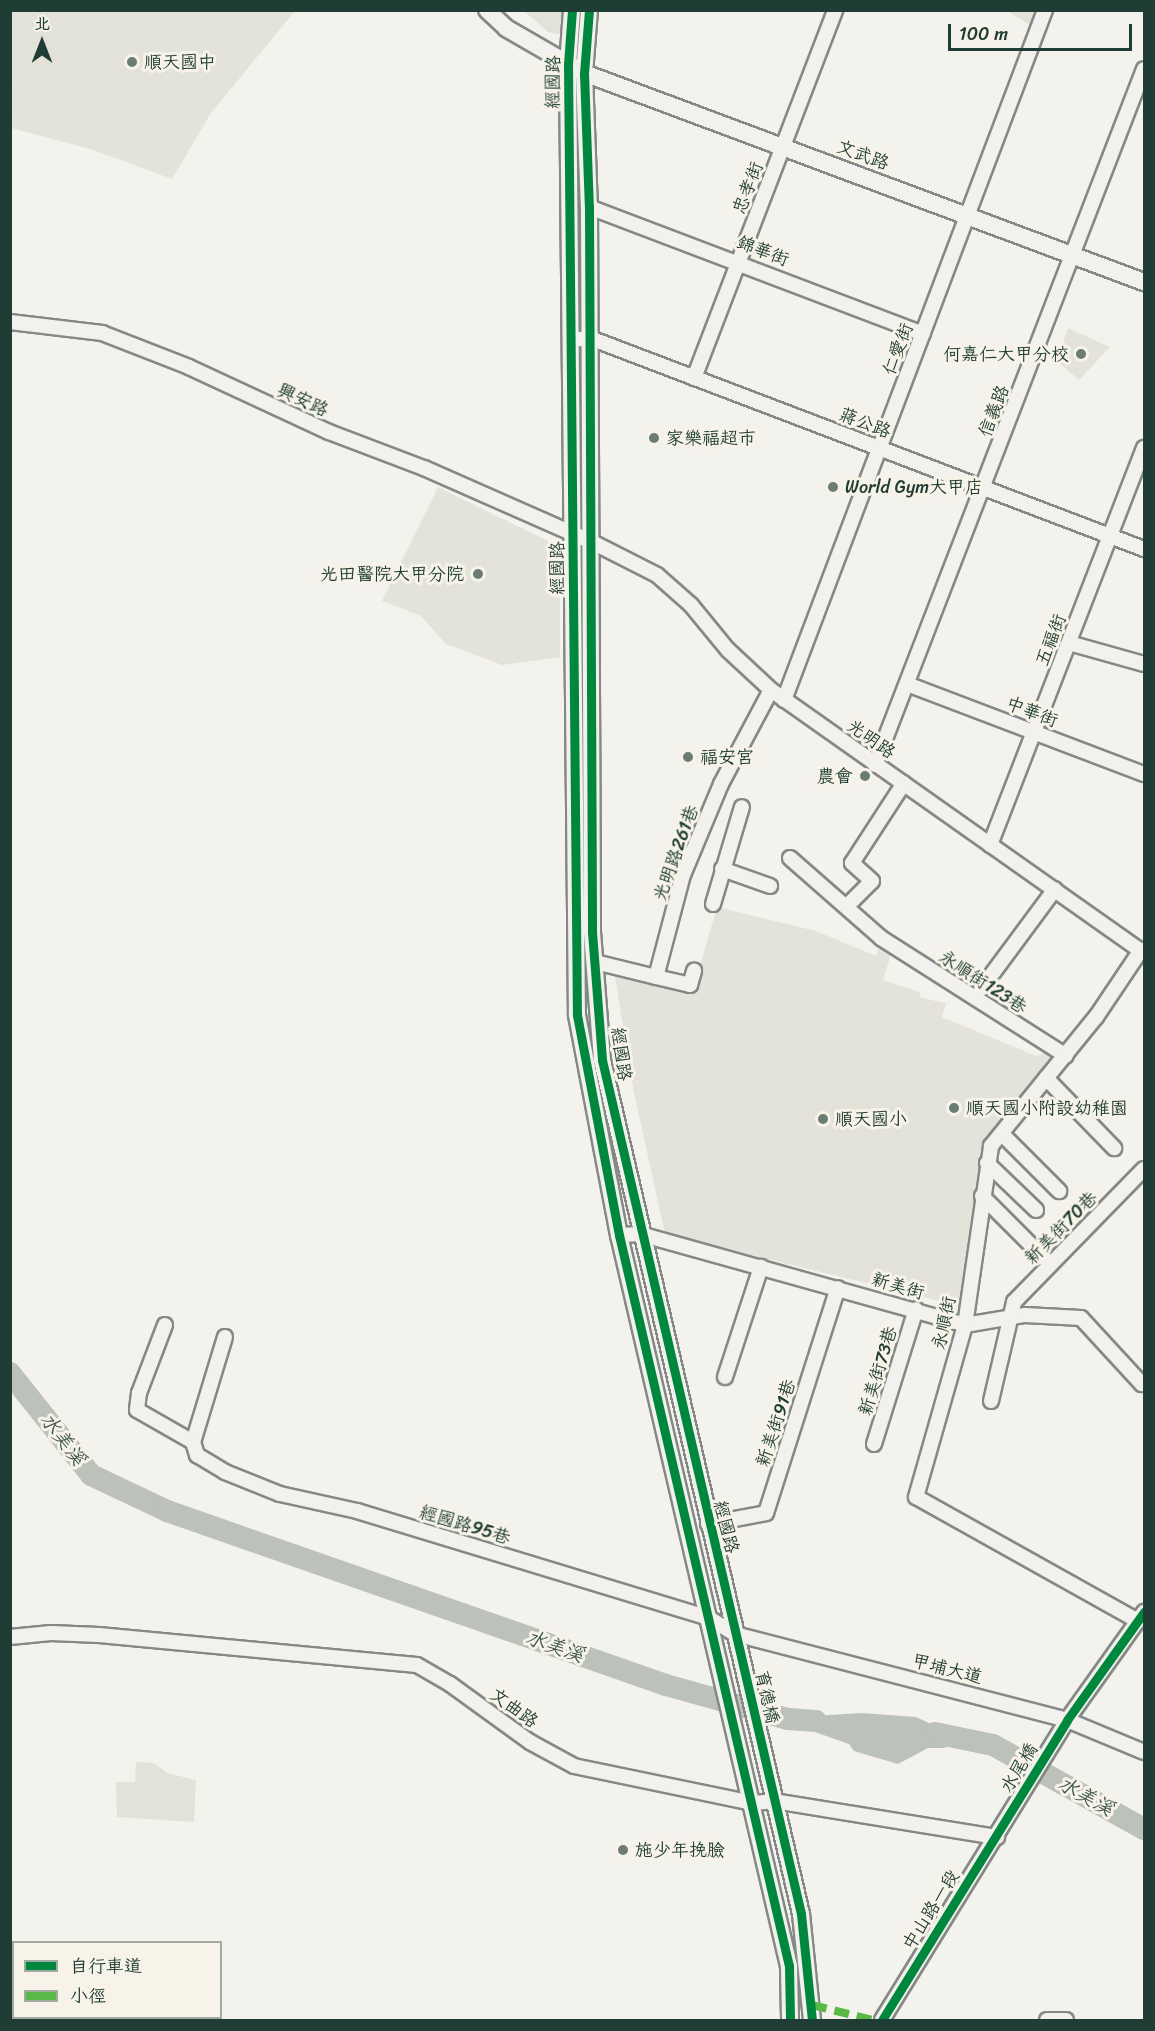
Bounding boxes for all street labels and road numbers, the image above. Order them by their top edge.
street label: 經國路 [542,55,564,109]
street label: 文武路 [834,136,892,174]
street label: 忠孝街 [728,159,768,217]
street label: 錦華街 [734,231,792,271]
street label: 仁愛街 [878,320,918,378]
street label: 興安路 [274,379,332,421]
street label: 信義路 [974,382,1014,440]
street label: 蔣公路 [836,403,894,443]
street label: 經國路 [546,541,568,595]
street label: 五福街 [1031,611,1071,669]
street label: 中華街 [1003,692,1061,732]
street label: 光明路 [843,715,899,763]
street label: 光明路261巷 [649,802,703,904]
street label: 永順街123巷 [935,946,1031,1018]
street label: 經國路 [607,1026,635,1082]
street label: 新美街70巷 [1020,1187,1102,1269]
street label: 新美街 [869,1268,927,1304]
street label: 永順街 [928,1294,960,1352]
street label: 新美街73巷 [854,1324,902,1418]
street label: 新美街91巷 [752,1376,800,1470]
street label: 經國路 [709,1498,743,1556]
street label: 經國路95巷 [417,1501,513,1549]
street label: 甲埔大道 [909,1650,985,1688]
street label: 育德橋 [750,1668,784,1726]
street label: 文曲路 [486,1683,542,1733]
street label: 水尾橋 [996,1739,1042,1797]
street label: 中山路一段 [898,1866,964,1954]

